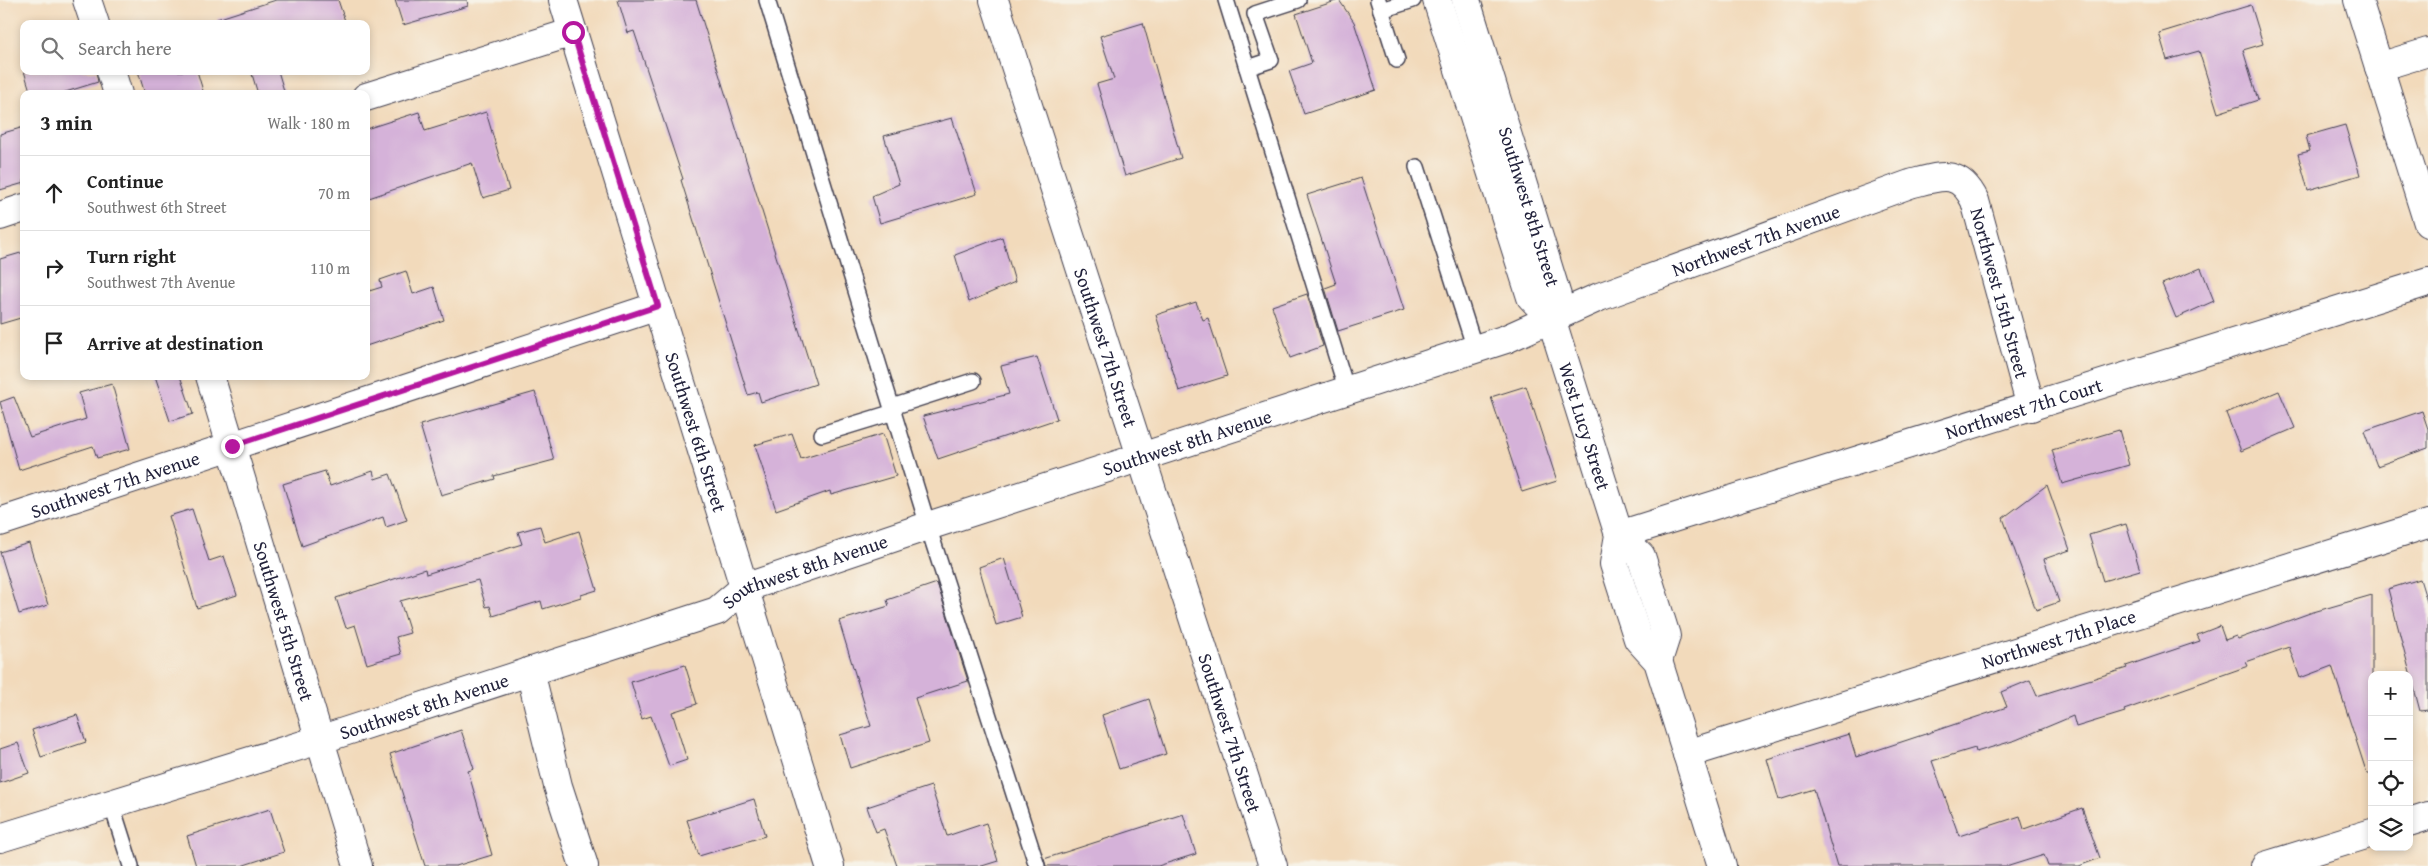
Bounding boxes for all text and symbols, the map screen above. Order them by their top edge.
search box [20,20,370,75]
route start [562,21,585,44]
icon: search [38,34,66,62]
text: Search here [78,34,172,62]
text: 3 min [40,107,92,138]
text: Walk · 180 m [267,111,350,135]
street label: Southwest 8th Street [1492,123,1567,290]
text: Continue [87,167,164,195]
icon: ahead [40,179,68,207]
text: 70 m [318,181,350,205]
text: Southwest 6th Street [87,195,227,219]
street label: Northwest 7th Avenue [1668,197,1844,283]
street label: Northwest 15th Street [1963,204,2037,382]
text: Turn right [87,242,176,270]
icon: right [40,254,68,282]
text: 110 m [310,256,350,280]
street label: Southwest 7th Street [1067,264,1145,431]
text: Southwest 7th Avenue [87,270,235,294]
icon: arrive [40,329,68,357]
text: Arrive at destination [87,329,263,357]
street label: Southwest 6th Street [658,349,734,516]
street label: West Lucy Street [1552,359,1618,494]
street label: Northwest 7th Court [1941,371,2106,446]
street label: Southwest 8th Avenue [1099,402,1275,483]
route end [221,435,244,458]
street label: Southwest 7th Avenue [27,443,203,525]
street label: Southwest 8th Avenue [715,527,891,615]
street label: Southwest 5th Street [247,538,321,705]
street label: Northwest 7th Place [1978,602,2139,676]
street label: Southwest 7th Street [1191,650,1269,816]
street label: Southwest 8th Avenue [336,665,512,746]
map controls [2368,671,2413,851]
button: + [2368,671,2413,716]
button: − [2368,716,2413,761]
button: locate [2368,761,2413,806]
button: layers [2368,806,2413,851]

